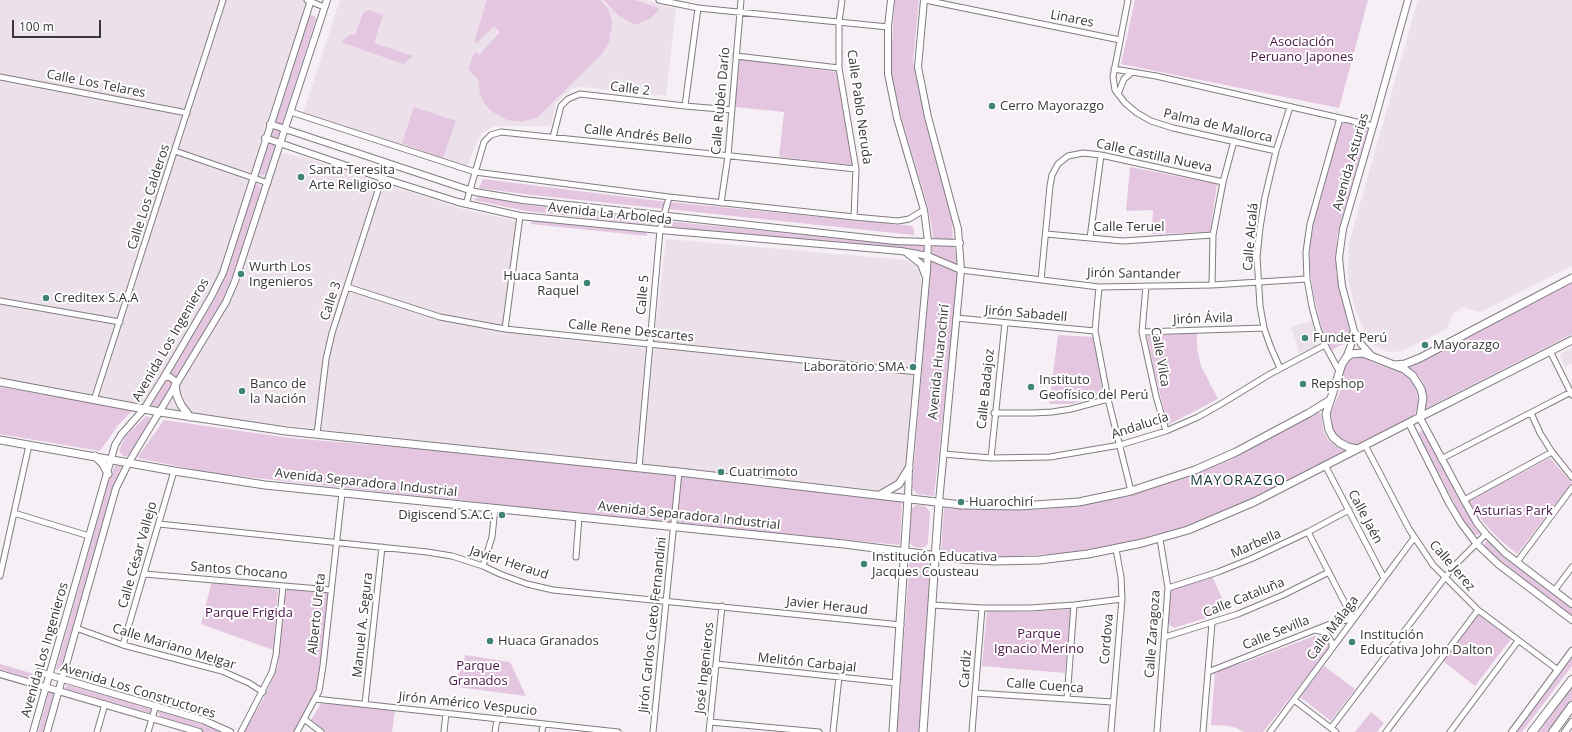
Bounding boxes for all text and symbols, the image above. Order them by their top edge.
street label: Linares [1049,7,1095,31]
scale bar [14,12,103,38]
text: 100 m [19,18,54,35]
park label: Asociación Peruano Japones [1251,34,1353,65]
street label: Calle Rubén Darío [709,46,733,156]
street label: Calle Pablo Neruda [843,49,875,165]
street label: Calle Los Telares [45,67,147,101]
street label: Calle 2 [609,79,651,99]
place label: Cerro Mayorazgo [1000,98,1104,114]
marker: Cerro Mayorazgo [987,101,997,111]
street label: Palma de Mallorca [1162,106,1274,146]
street label: Avenida Asturias [1330,111,1372,213]
street label: Calle Andrés Bello [583,122,693,148]
street label: Calle Castilla Nueva [1095,136,1213,176]
street label: Calle Los Calderos [125,142,173,252]
place label: Santa Teresita Arte Religioso [309,162,395,193]
marker: Santa Teresita Arte Religioso [296,172,306,182]
street label: Avenida La Arboleda [547,200,673,228]
street label: Calle Alcalá [1240,202,1262,272]
street label: Calle Teruel [1094,219,1164,235]
place label: Wurth Los Ingenieros [249,259,313,290]
street label: Jirón Santander [1087,265,1181,283]
place label: Huaca Santa Raquel [503,268,579,299]
marker: Wurth Los Ingenieros [236,269,246,279]
street label: Calle 5 [633,274,653,316]
street label: Avenida Los Ingenieros [129,276,213,404]
marker: Huaca Santa Raquel [582,278,592,288]
street label: Calle 3 [317,280,345,322]
place label: Creditex S.A.A [54,290,139,306]
marker: Creditex S.A.A [41,293,51,303]
street label: Jirón Sabadell [984,303,1068,325]
street label: Avenida Huarochirí [925,304,953,420]
street label: Jirón Ávila [1173,310,1233,328]
street label: Calle Rene Descartes [567,317,695,345]
street label: Calle Vilca [1147,326,1173,388]
place label: Fundet Perú [1313,330,1387,346]
marker: Fundet Perú [1300,333,1310,343]
place label: Mayorazgo [1433,337,1500,353]
marker: Mayorazgo [1420,340,1430,350]
street label: Calle Badajoz [974,348,998,430]
place label: Laboratorio SMA [803,359,905,375]
marker: Laboratorio SMA [908,362,918,372]
place label: Instituto Geofísico del Perú [1039,372,1148,403]
place label: Banco de la Nación [250,376,306,407]
place label: Repshop [1311,376,1364,392]
marker: Repshop [1298,379,1308,389]
marker: Instituto Geofísico del Perú [1026,382,1036,392]
marker: Banco de la Nación [237,386,247,396]
street label: Andalucía [1109,409,1171,443]
place label: Cuatrimoto [729,464,798,480]
street label: Avenida Separadora Industrial [274,466,458,500]
marker: Cuatrimoto [716,467,726,477]
district label: MAYORAZGO [1190,473,1286,489]
street label: Calle Jaén [1344,487,1386,547]
place label: Huarochirí [969,494,1033,510]
marker: Huarochirí [956,497,966,507]
street label: Avenida Separadora Industrial [597,499,781,533]
street label: Calle César Vallejo [115,500,161,610]
park label: Asturias Park [1473,503,1553,519]
place label: Digiscend S.A.C. [398,507,494,523]
marker: Digiscend S.A.C. [497,510,507,520]
street label: Marbella [1228,526,1284,562]
street label: Jirón Carlos Cueto Fernandini [636,536,670,714]
street label: Calle Jerez [1426,537,1478,595]
street label: Javier Heraud [468,543,550,583]
place label: Institución Educativa Jacques Cousteau [872,549,997,580]
street label: Santos Chocano [190,559,288,583]
marker: Institución Educativa Jacques Cousteau [859,559,869,569]
street label: Alberto Ureta [305,572,329,656]
street label: Manuel A. Segura [350,572,376,678]
street label: Calle Cataluña [1201,575,1287,621]
street label: Avenida Los Ingenieros [18,581,72,719]
street label: Calle Zaragoza [1142,590,1164,678]
street label: Calle Málaga [1304,593,1362,663]
street label: Javier Heraud [785,594,869,618]
park label: Parque Frigida [205,605,293,621]
street label: Cordova [1097,613,1117,665]
street label: Calle Sevilla [1240,613,1312,653]
street label: Calle Mariano Melgar [110,621,238,673]
street label: José Ingenieros [692,621,718,715]
park label: Parque Ignacio Merino [994,626,1084,657]
place label: Institución Educativa John Dalton [1360,627,1493,658]
place label: Huaca Granados [498,633,599,649]
marker: Huaca Granados [485,636,495,646]
marker: Institución Educativa John Dalton [1347,637,1357,647]
street label: Cardiz [957,649,975,689]
street label: Melitón Carbajal [757,650,857,676]
park label: Parque Granados [448,658,508,689]
street label: Avenida Los Constructores [58,660,218,722]
street label: Calle Cuenca [1006,676,1084,696]
street label: Jirón Américo Vespucio [398,689,538,719]

